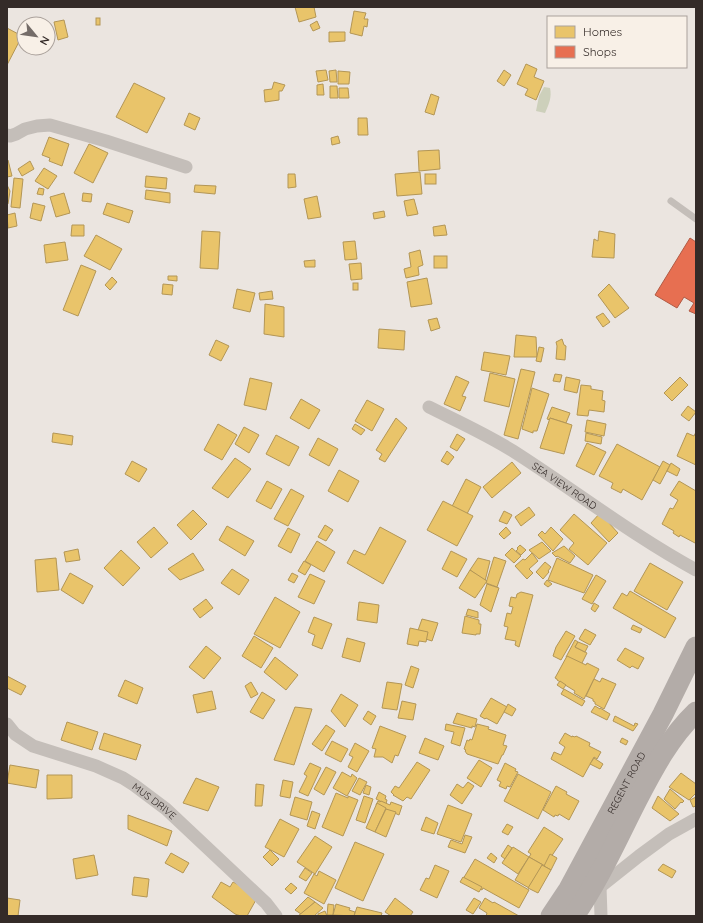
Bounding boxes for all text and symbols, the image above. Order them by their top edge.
north arrow [16,16,56,56]
legend [547,16,687,68]
text: Homes [583,24,623,39]
text: N [37,34,53,48]
text: Shops [583,44,617,59]
street label: SEA VIEW ROAD [530,459,600,512]
street label: REGENT ROAD [604,749,648,816]
street label: MUS DRIVE [130,780,179,822]

